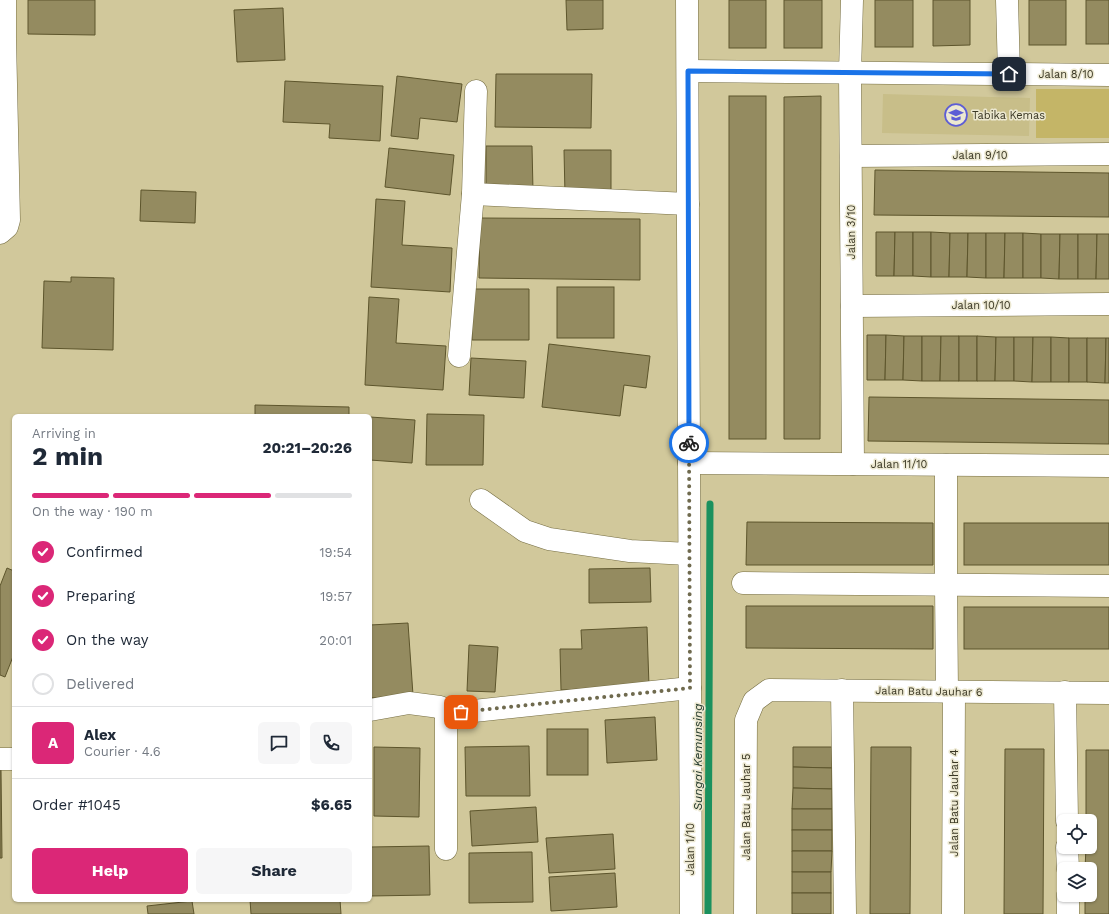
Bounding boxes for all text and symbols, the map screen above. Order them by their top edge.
pin [992,57,1026,91]
icon: home [998,63,1020,85]
street label: Jalan 8/10 [1038,68,1094,81]
school or university icon: Tabika Kemas [943,102,969,128]
place label: Tabika Kemas [972,109,1045,122]
street label: Jalan 9/10 [953,149,1008,162]
street label: Jalan 3/10 [845,204,858,259]
street label: Jalan 10/10 [951,299,1011,312]
courier [669,423,709,463]
text: Arriving in [32,426,96,441]
icon: bike [678,432,700,454]
text: 20:21–20:26 [262,439,352,457]
text: 2 min [32,441,103,471]
street label: Jalan 11/10 [871,458,928,471]
text: On the way · 190 m [32,504,153,519]
icon: check [32,541,54,563]
text: Confirmed [66,543,143,561]
text: 19:54 [320,545,352,560]
icon: check [32,585,54,607]
text: Preparing [66,587,135,605]
text: 19:57 [320,589,352,604]
icon: check [32,629,54,651]
text: On the way [66,631,148,649]
text: 20:01 [319,633,352,648]
text: Delivered [66,675,134,693]
street label: Jalan Batu Jauhar 6 [875,684,983,699]
pin [444,695,478,729]
icon: bag [450,701,472,723]
water label: Sungai Kemunsing [691,703,705,811]
button: chat [258,722,300,764]
button: phone [310,722,352,764]
text: Alex [84,726,116,744]
text: A [48,734,58,752]
text: Courier · 4.6 [84,744,161,759]
street label: Jalan Batu Jauhar 4 [948,749,961,857]
street label: Jalan Batu Jauhar 5 [740,754,753,860]
text: Order #1045 [32,796,121,814]
text: $6.65 [311,796,352,814]
map controls [1057,814,1097,902]
button: locate [1057,814,1097,854]
street label: Jalan 1/10 [684,823,697,875]
button: Help [32,848,188,894]
button: Share [196,848,352,894]
button: layers [1057,862,1097,902]

